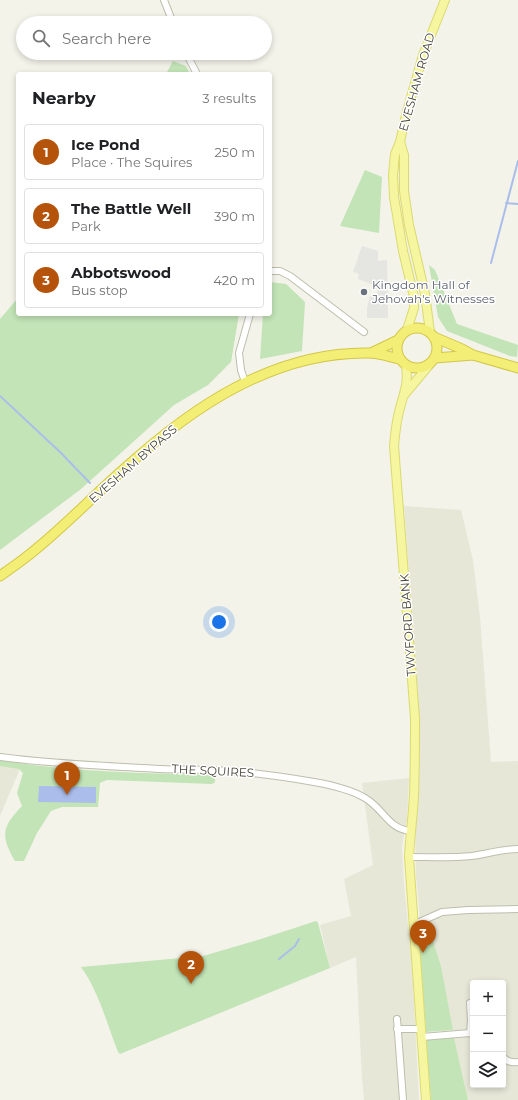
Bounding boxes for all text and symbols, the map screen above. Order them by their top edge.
search box [16,16,272,60]
icon: search [30,27,52,49]
text: Search here [62,29,151,48]
street label: EVESHAM ROAD [395,31,438,133]
text: Nearby [32,88,96,108]
text: 3 results [202,90,256,106]
text: Ice Pond [71,135,140,154]
text: 1 [43,144,49,160]
text: 250 m [214,144,255,160]
text: Place · The Squires [71,154,192,170]
text: The Battle Well [71,199,191,218]
text: 2 [42,208,50,224]
text: 390 m [214,208,255,224]
text: Park [71,218,101,234]
text: Abbotswood [71,263,171,282]
text: 3 [42,272,50,288]
text: 420 m [213,272,255,288]
place label: Kingdom Hall of Jehovah's Witnesses [371,277,495,306]
text: Bus stop [71,282,128,298]
marker: Kingdom Hall of Jehovah's Witnesses [359,287,369,297]
street label: EVESHAM BYPASS [86,421,180,506]
street label: TWYFORD BANK [396,573,419,677]
your location [209,612,229,632]
street label: THE SQUIRES [171,761,255,780]
pin: 1 [54,762,80,795]
pin: 3 [410,920,436,953]
pin: 2 [178,951,204,984]
map controls [470,980,506,1088]
button: + [470,980,506,1016]
button: − [470,1016,506,1052]
button: layers [470,1052,506,1088]

